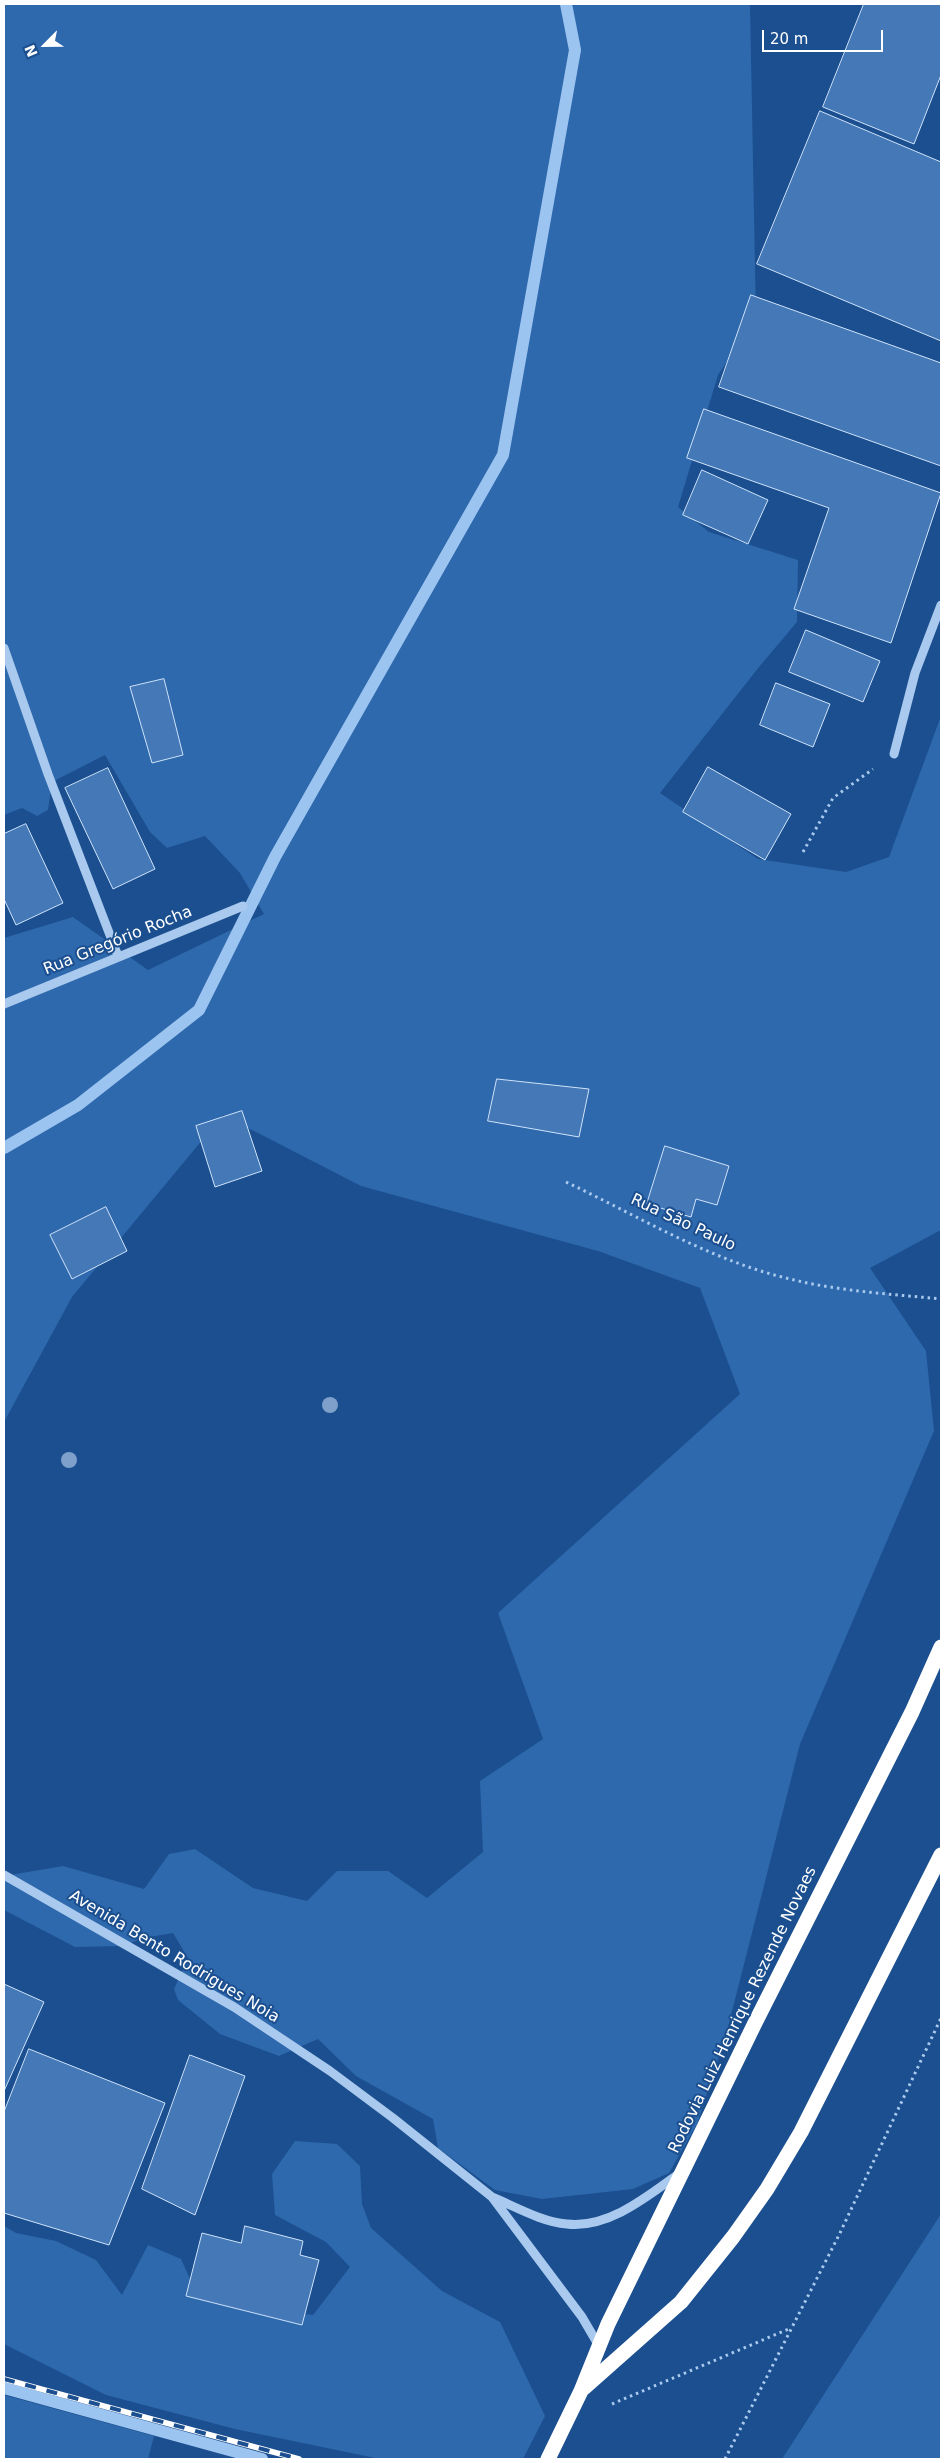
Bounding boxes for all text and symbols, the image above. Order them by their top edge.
north arrow [20,20,70,70]
scale bar [765,20,886,52]
text: 20 m [770,30,808,48]
text: N [22,42,41,59]
street label: Rua Gregório Rocha [41,902,195,980]
street label: Rua São Paulo [628,1190,738,1256]
street label: Rodovia Luiz Henrique Rezende Novaes [665,1863,821,2157]
street label: Avenida Bento Rodrigues Noia [65,1886,283,2028]

